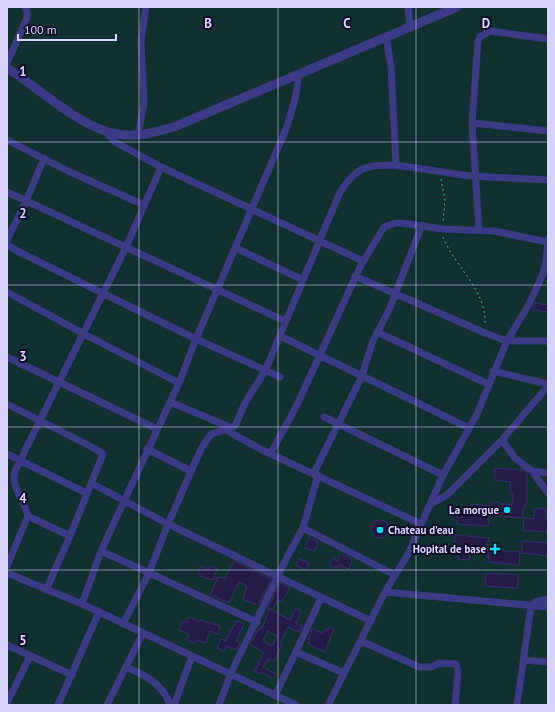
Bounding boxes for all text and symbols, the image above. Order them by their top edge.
text: B [204,15,212,32]
text: C [343,15,351,32]
text: D [482,15,490,32]
scale bar [18,16,116,42]
text: 100 m [24,22,57,37]
text: 1 [19,63,27,80]
text: 2 [19,205,27,222]
text: 3 [19,348,27,365]
text: 4 [19,490,27,507]
place label: La morgue [449,503,499,517]
marker: La morgue [502,505,512,515]
place label: Chateau d'eau [388,523,454,537]
marker: Chateau d'eau [375,525,385,535]
place label: Hopital de base [413,542,486,556]
marker: Hopital de base [489,543,501,555]
text: 5 [19,632,27,649]

